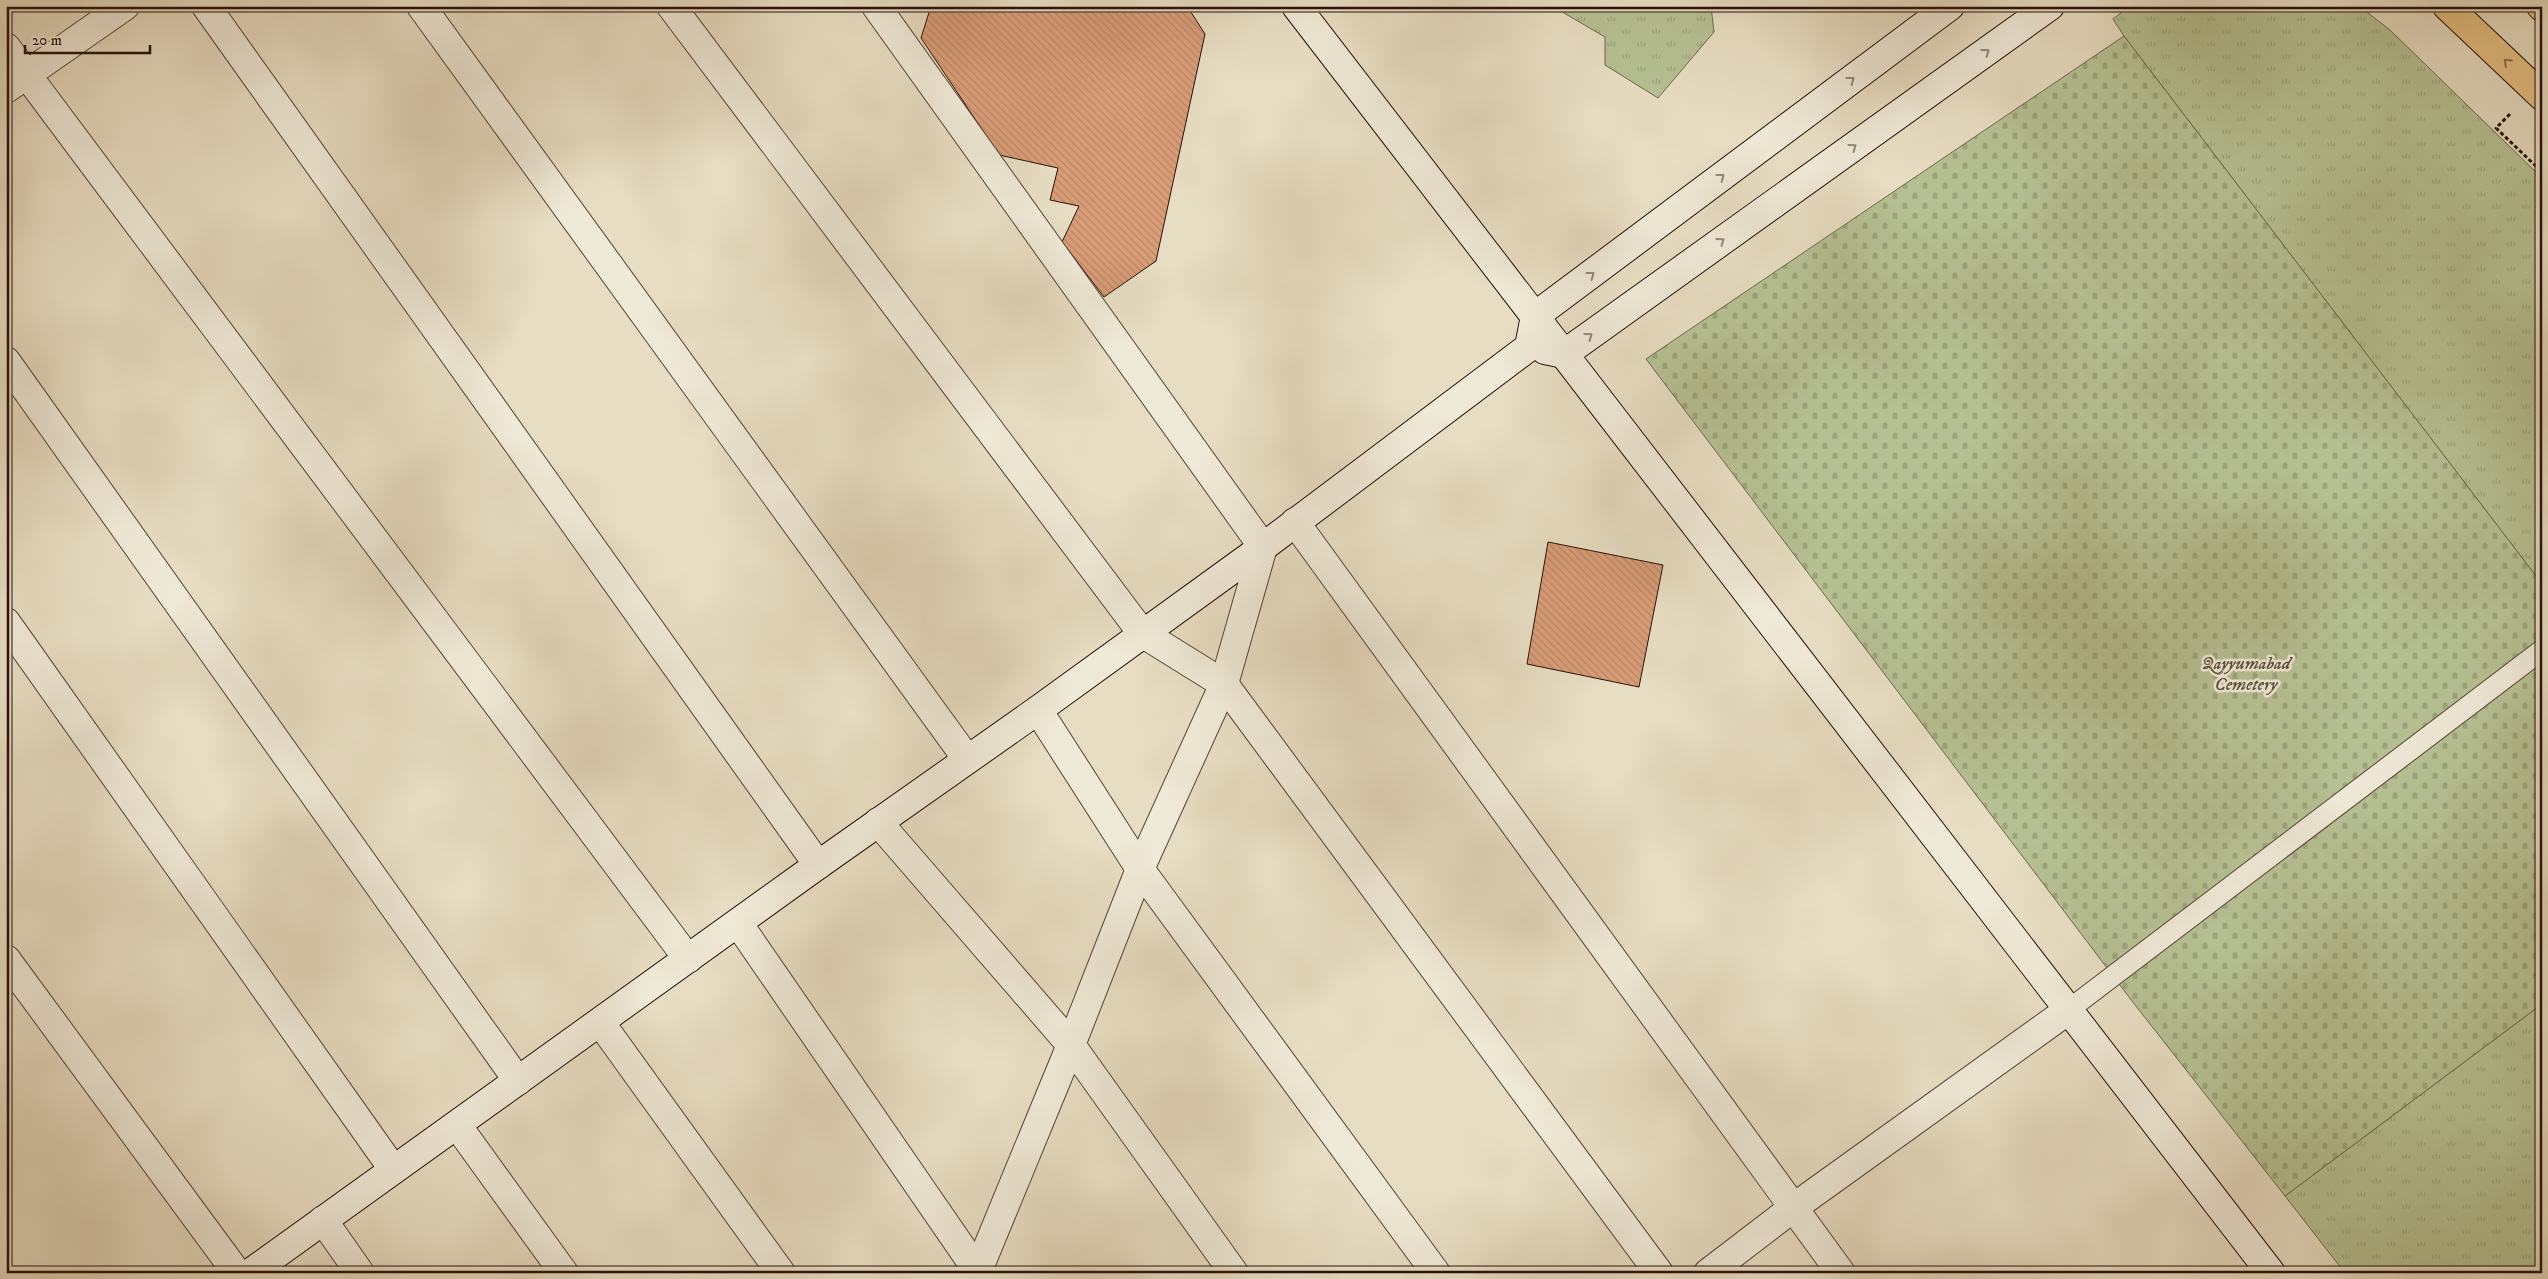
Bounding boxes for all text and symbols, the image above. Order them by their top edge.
scale bar [25,22,150,54]
text: 20 m [32,31,62,50]
one-way arrow [1980,50,1989,58]
one-way arrow [2503,59,2512,68]
one-way arrow [1845,77,1855,86]
one-way arrow [1848,144,1857,153]
one-way arrow [1715,174,1725,183]
one-way arrow [1715,239,1724,247]
one-way arrow [1585,272,1594,280]
one-way arrow [1583,333,1593,342]
park label: Qayyumabad Cemetery [2202,653,2293,696]

